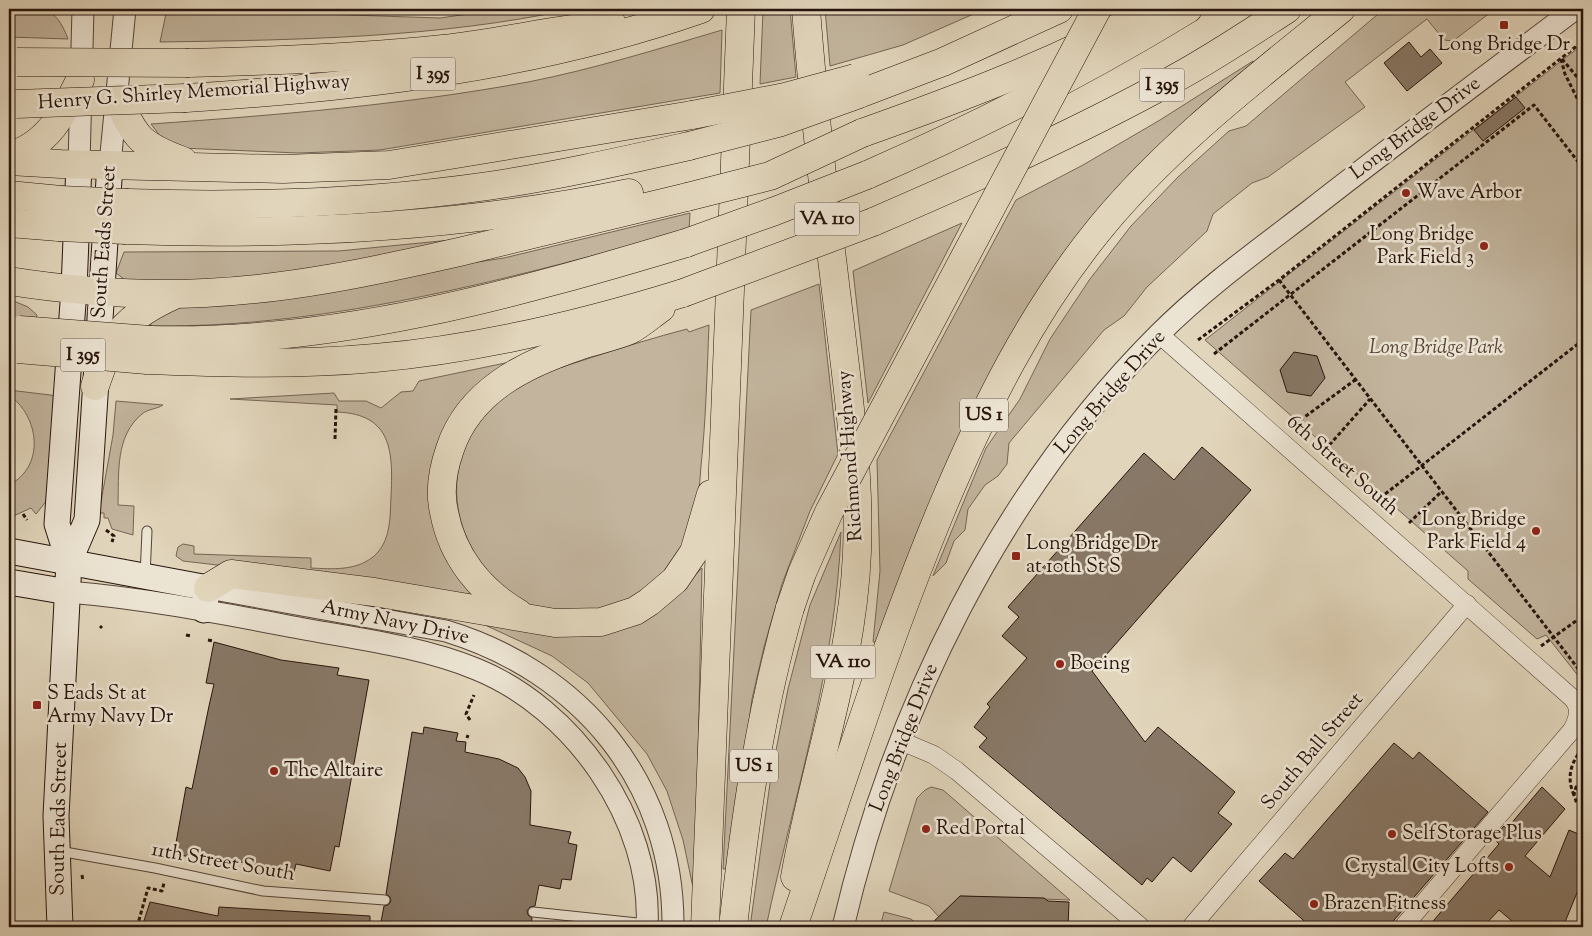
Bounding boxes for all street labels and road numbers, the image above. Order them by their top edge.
road number: I 395 [410,58,456,90]
street label: Henry G. Shirley Memorial Highway [37,68,351,118]
road number: I 395 [1140,68,1184,102]
street label: Long Bridge Drive [1345,70,1487,188]
street label: South Eads Street [85,164,125,319]
road number: VA 110 [794,202,860,235]
street label: Long Bridge Drive [1049,324,1173,462]
road number: I 395 [61,338,106,372]
street label: Richmond Highway [831,369,871,543]
road number: US 1 [960,398,1008,432]
street label: 6th Street South [1279,409,1405,524]
street label: Army Navy Drive [318,593,472,653]
road number: VA 110 [810,646,876,679]
street label: Long Bridge Drive [863,660,947,816]
street label: South Ball Street [1255,687,1371,817]
street label: South Eads Street [44,742,76,896]
road number: US 1 [730,749,778,782]
street label: 11th Street South [149,836,297,890]

